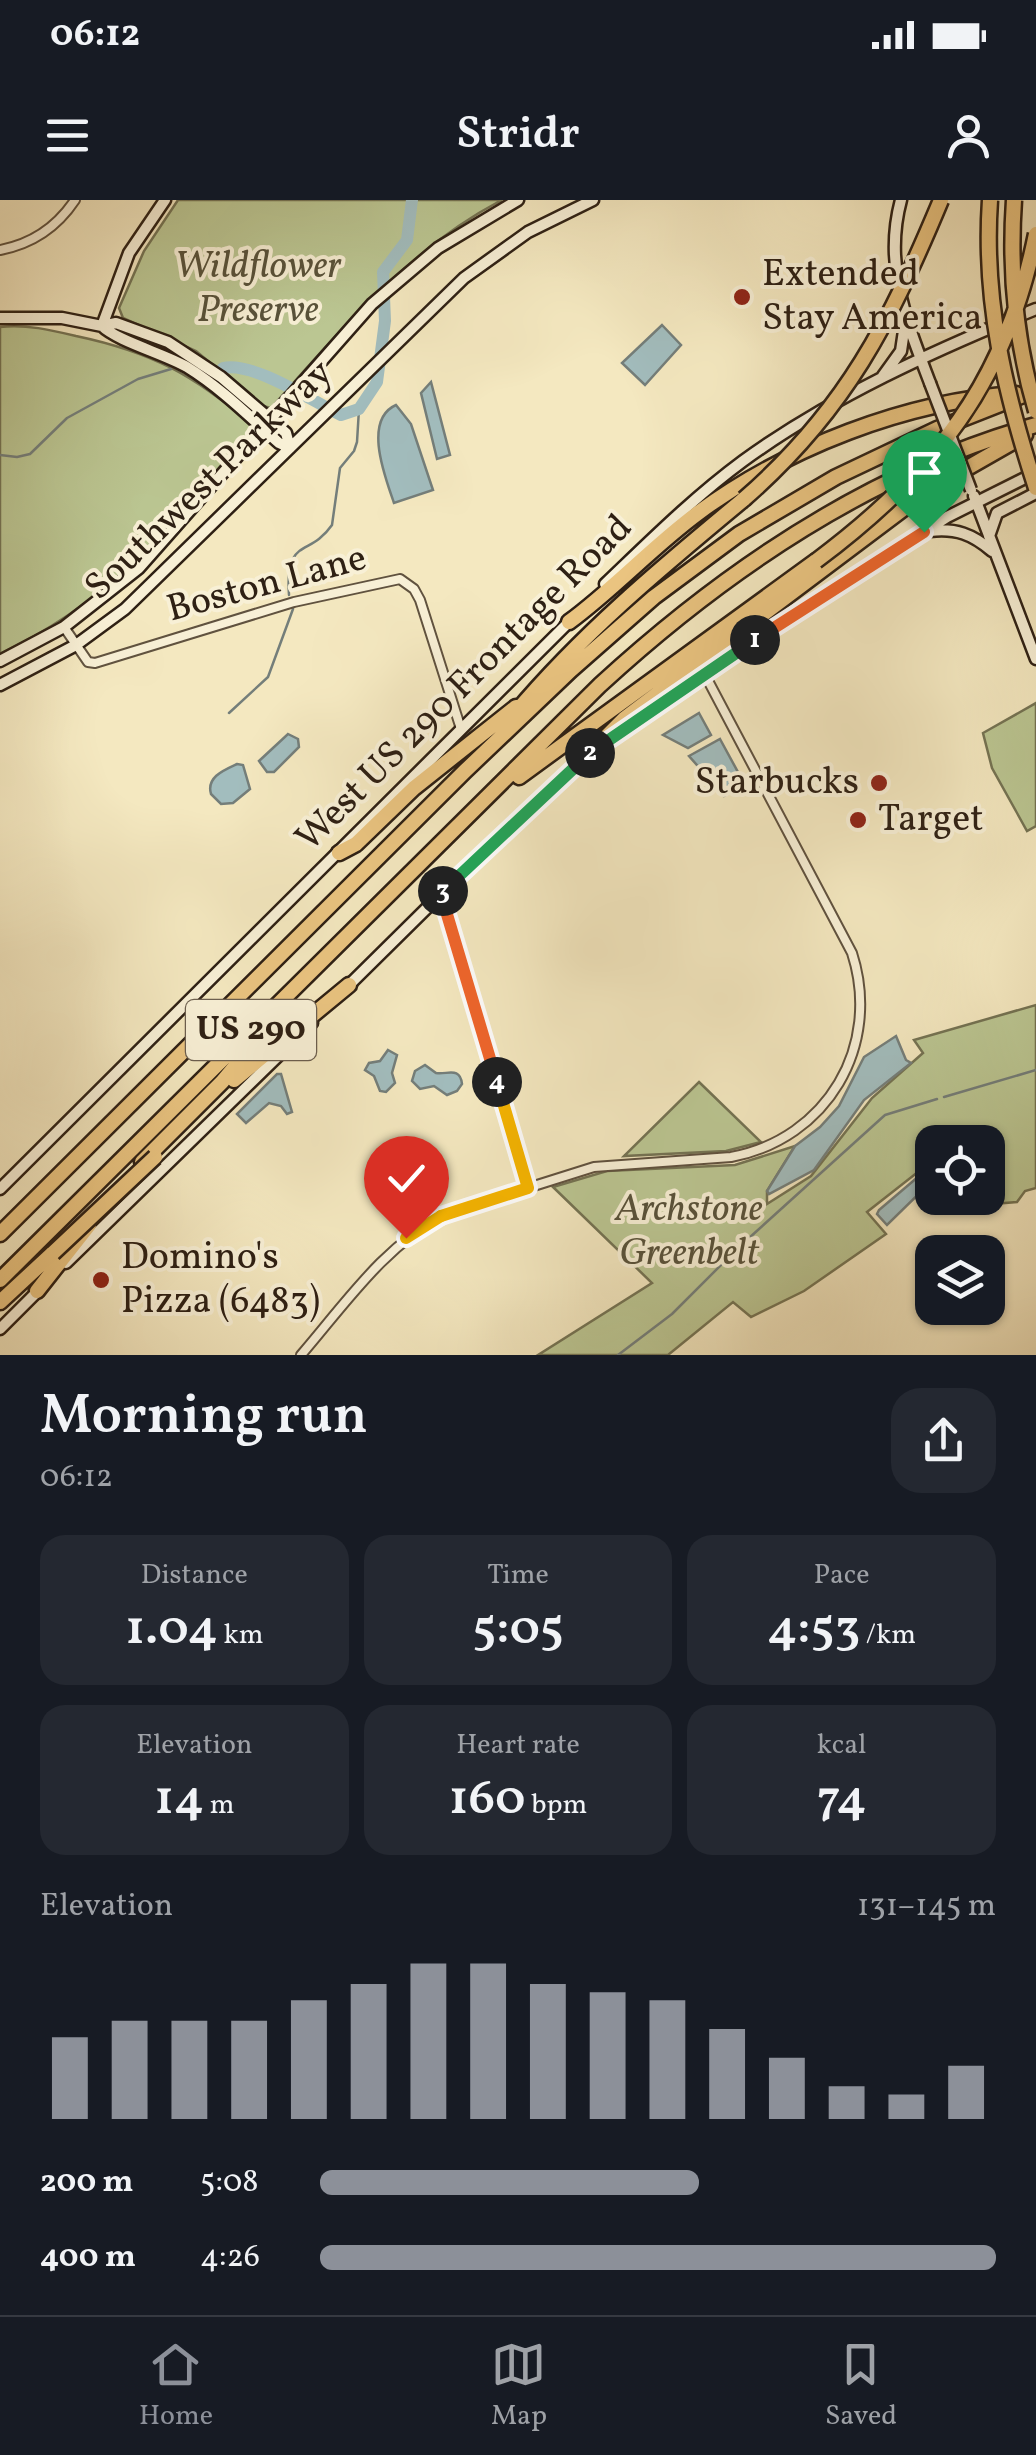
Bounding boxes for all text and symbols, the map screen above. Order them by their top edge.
text: 06:12 [50,9,140,62]
text: Stridr [456,104,580,167]
icon: menu [40,108,95,163]
icon: person [941,108,996,163]
park label: Wildflower Preserve [174,241,342,338]
place label: Extended Stay America [762,249,983,346]
marker: Extended Stay America [731,286,753,308]
street label: Southwest Parkway [74,348,346,614]
pin [882,430,967,533]
icon: arrive [897,445,952,500]
street label: West US 290 Frontage Road [287,506,643,862]
street label: Boston Lane [161,533,373,637]
pin: 1 [730,615,780,665]
text: 1 [749,620,761,659]
pin: 2 [565,728,615,778]
place label: Starbucks [695,757,859,810]
marker: Starbucks [868,772,890,794]
place label: Target [878,794,984,847]
marker: Target [847,809,869,831]
pin: 3 [418,866,468,916]
text: 3 [436,871,450,910]
road number: US 290 [186,1000,316,1060]
pin: 4 [472,1057,522,1107]
text: 4 [489,1062,505,1101]
map controls [915,1125,1005,1325]
button: locate [915,1125,1005,1215]
pin [364,1136,449,1239]
icon: check [379,1151,434,1206]
park label: Archstone Greenbelt [613,1184,763,1281]
place label: Domino's Pizza (6483) [121,1232,320,1329]
button: layers [915,1235,1005,1325]
marker: Domino's Pizza (6483) [90,1269,112,1291]
text: Morning run [40,1380,368,1456]
button: share [891,1388,996,1493]
text: 06:12 [40,1456,113,1500]
text: Distance [141,1556,248,1595]
text: Time [487,1556,549,1595]
text: Pace [814,1556,870,1595]
text: 1.04 [125,1595,218,1665]
text: 5:05 [472,1595,564,1665]
text: 4:53 [767,1595,860,1665]
text: km [218,1616,264,1655]
text: /km [860,1616,916,1655]
text: Elevation [136,1726,253,1765]
text: Heart rate [456,1726,580,1765]
text: kcal [817,1726,867,1765]
text: 14 [154,1765,204,1835]
text: 160 [449,1765,526,1835]
text: 74 [817,1765,867,1835]
text: m [204,1786,235,1825]
text: bpm [526,1786,587,1825]
text: Elevation [40,1885,173,1929]
text: 131–145 m [857,1885,996,1929]
text: 200 m [40,2161,134,2205]
text: 5:08 [200,2161,258,2205]
text: 400 m [40,2236,136,2280]
text: 4:26 [200,2236,260,2280]
tab: Home [139,2337,213,2436]
tab: Map [491,2337,547,2436]
tab: Saved [825,2337,897,2436]

